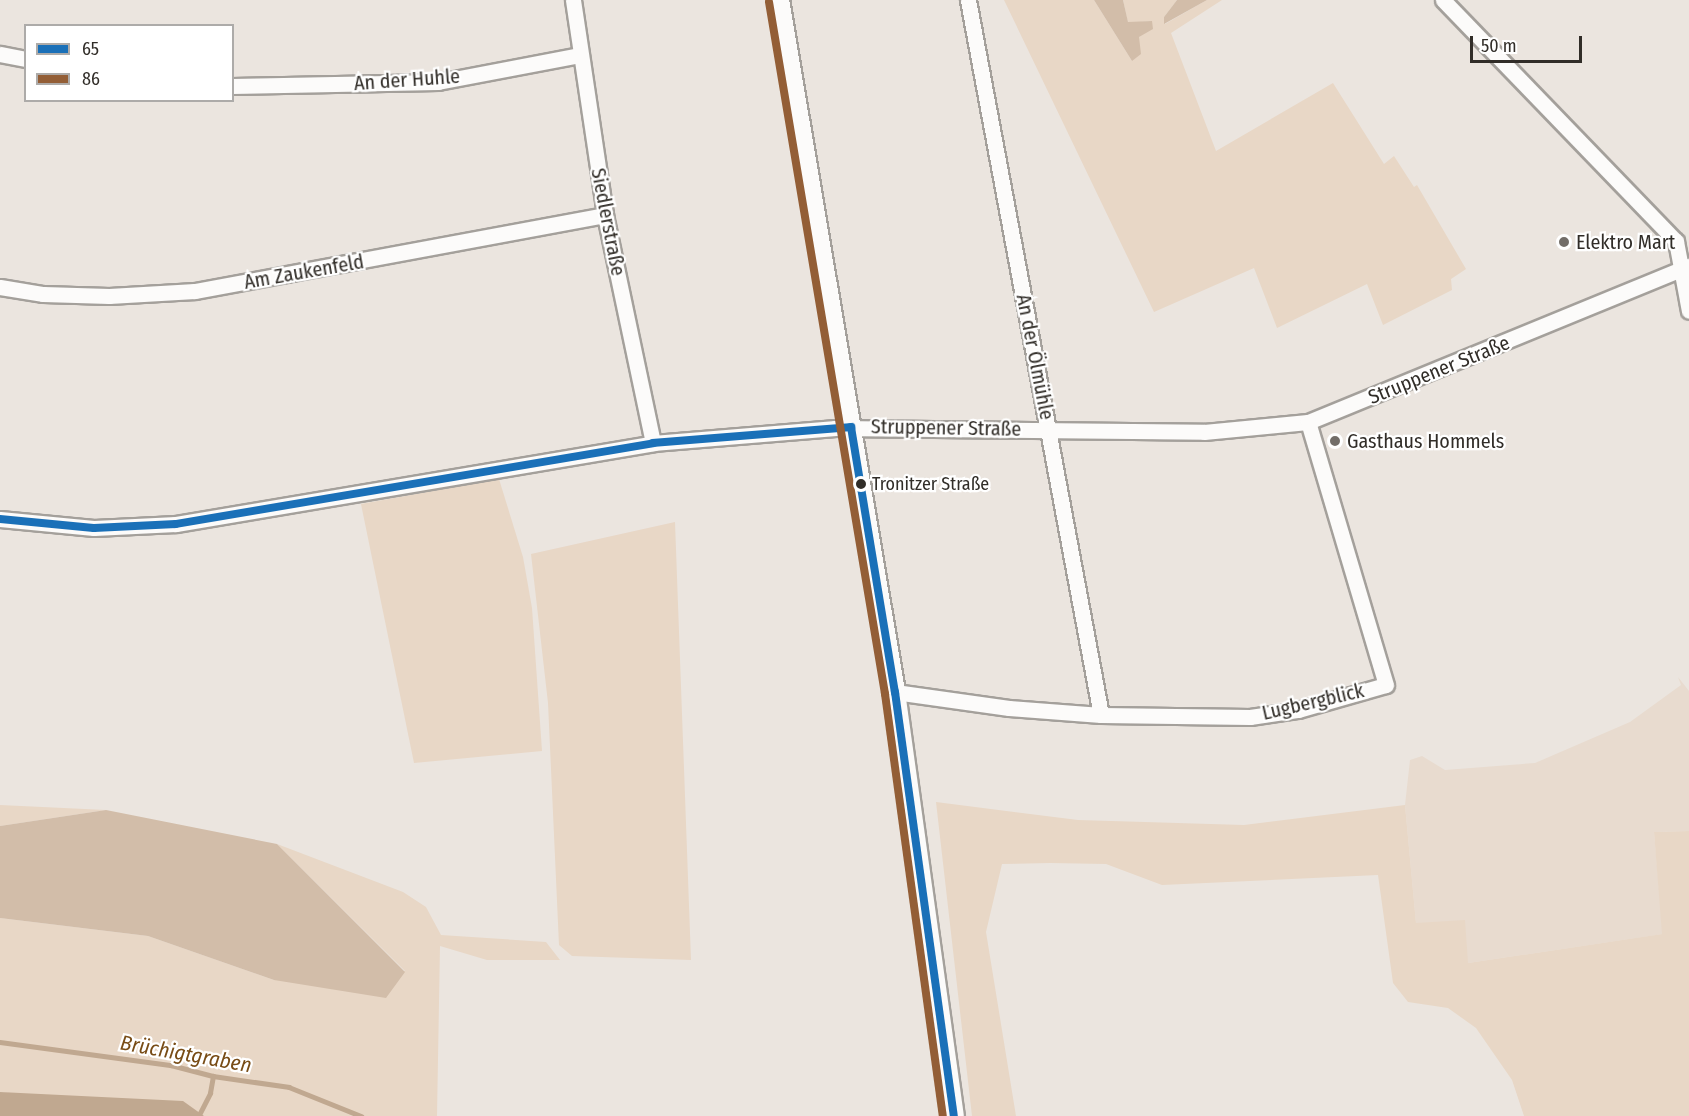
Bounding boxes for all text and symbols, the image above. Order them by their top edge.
legend [24,24,234,102]
scale bar [1473,24,1586,62]
text: 50 m [1481,35,1517,57]
text: 65 [82,38,99,60]
street label: An der Huhle [353,64,461,96]
text: 86 [82,68,100,90]
street label: Siedlerstraße [586,166,630,278]
place label: Elektro Mart [1576,230,1675,254]
marker: Elektro Mart [1557,235,1571,249]
street label: Am Zaukenfeld [242,250,366,294]
street label: An der Ölmühle [1011,292,1059,422]
street label: Struppener Straße [1365,331,1513,409]
street label: Struppener Straße [871,415,1021,441]
place label: Gasthaus Hommels [1347,429,1504,453]
marker: Gasthaus Hommels [1328,434,1342,448]
place label: Tronitzer Straße [872,473,989,495]
marker: Tronitzer Straße [855,478,867,490]
street label: Lugbergblick [1260,679,1366,725]
water label: Brüchigtgraben [118,1030,254,1078]

